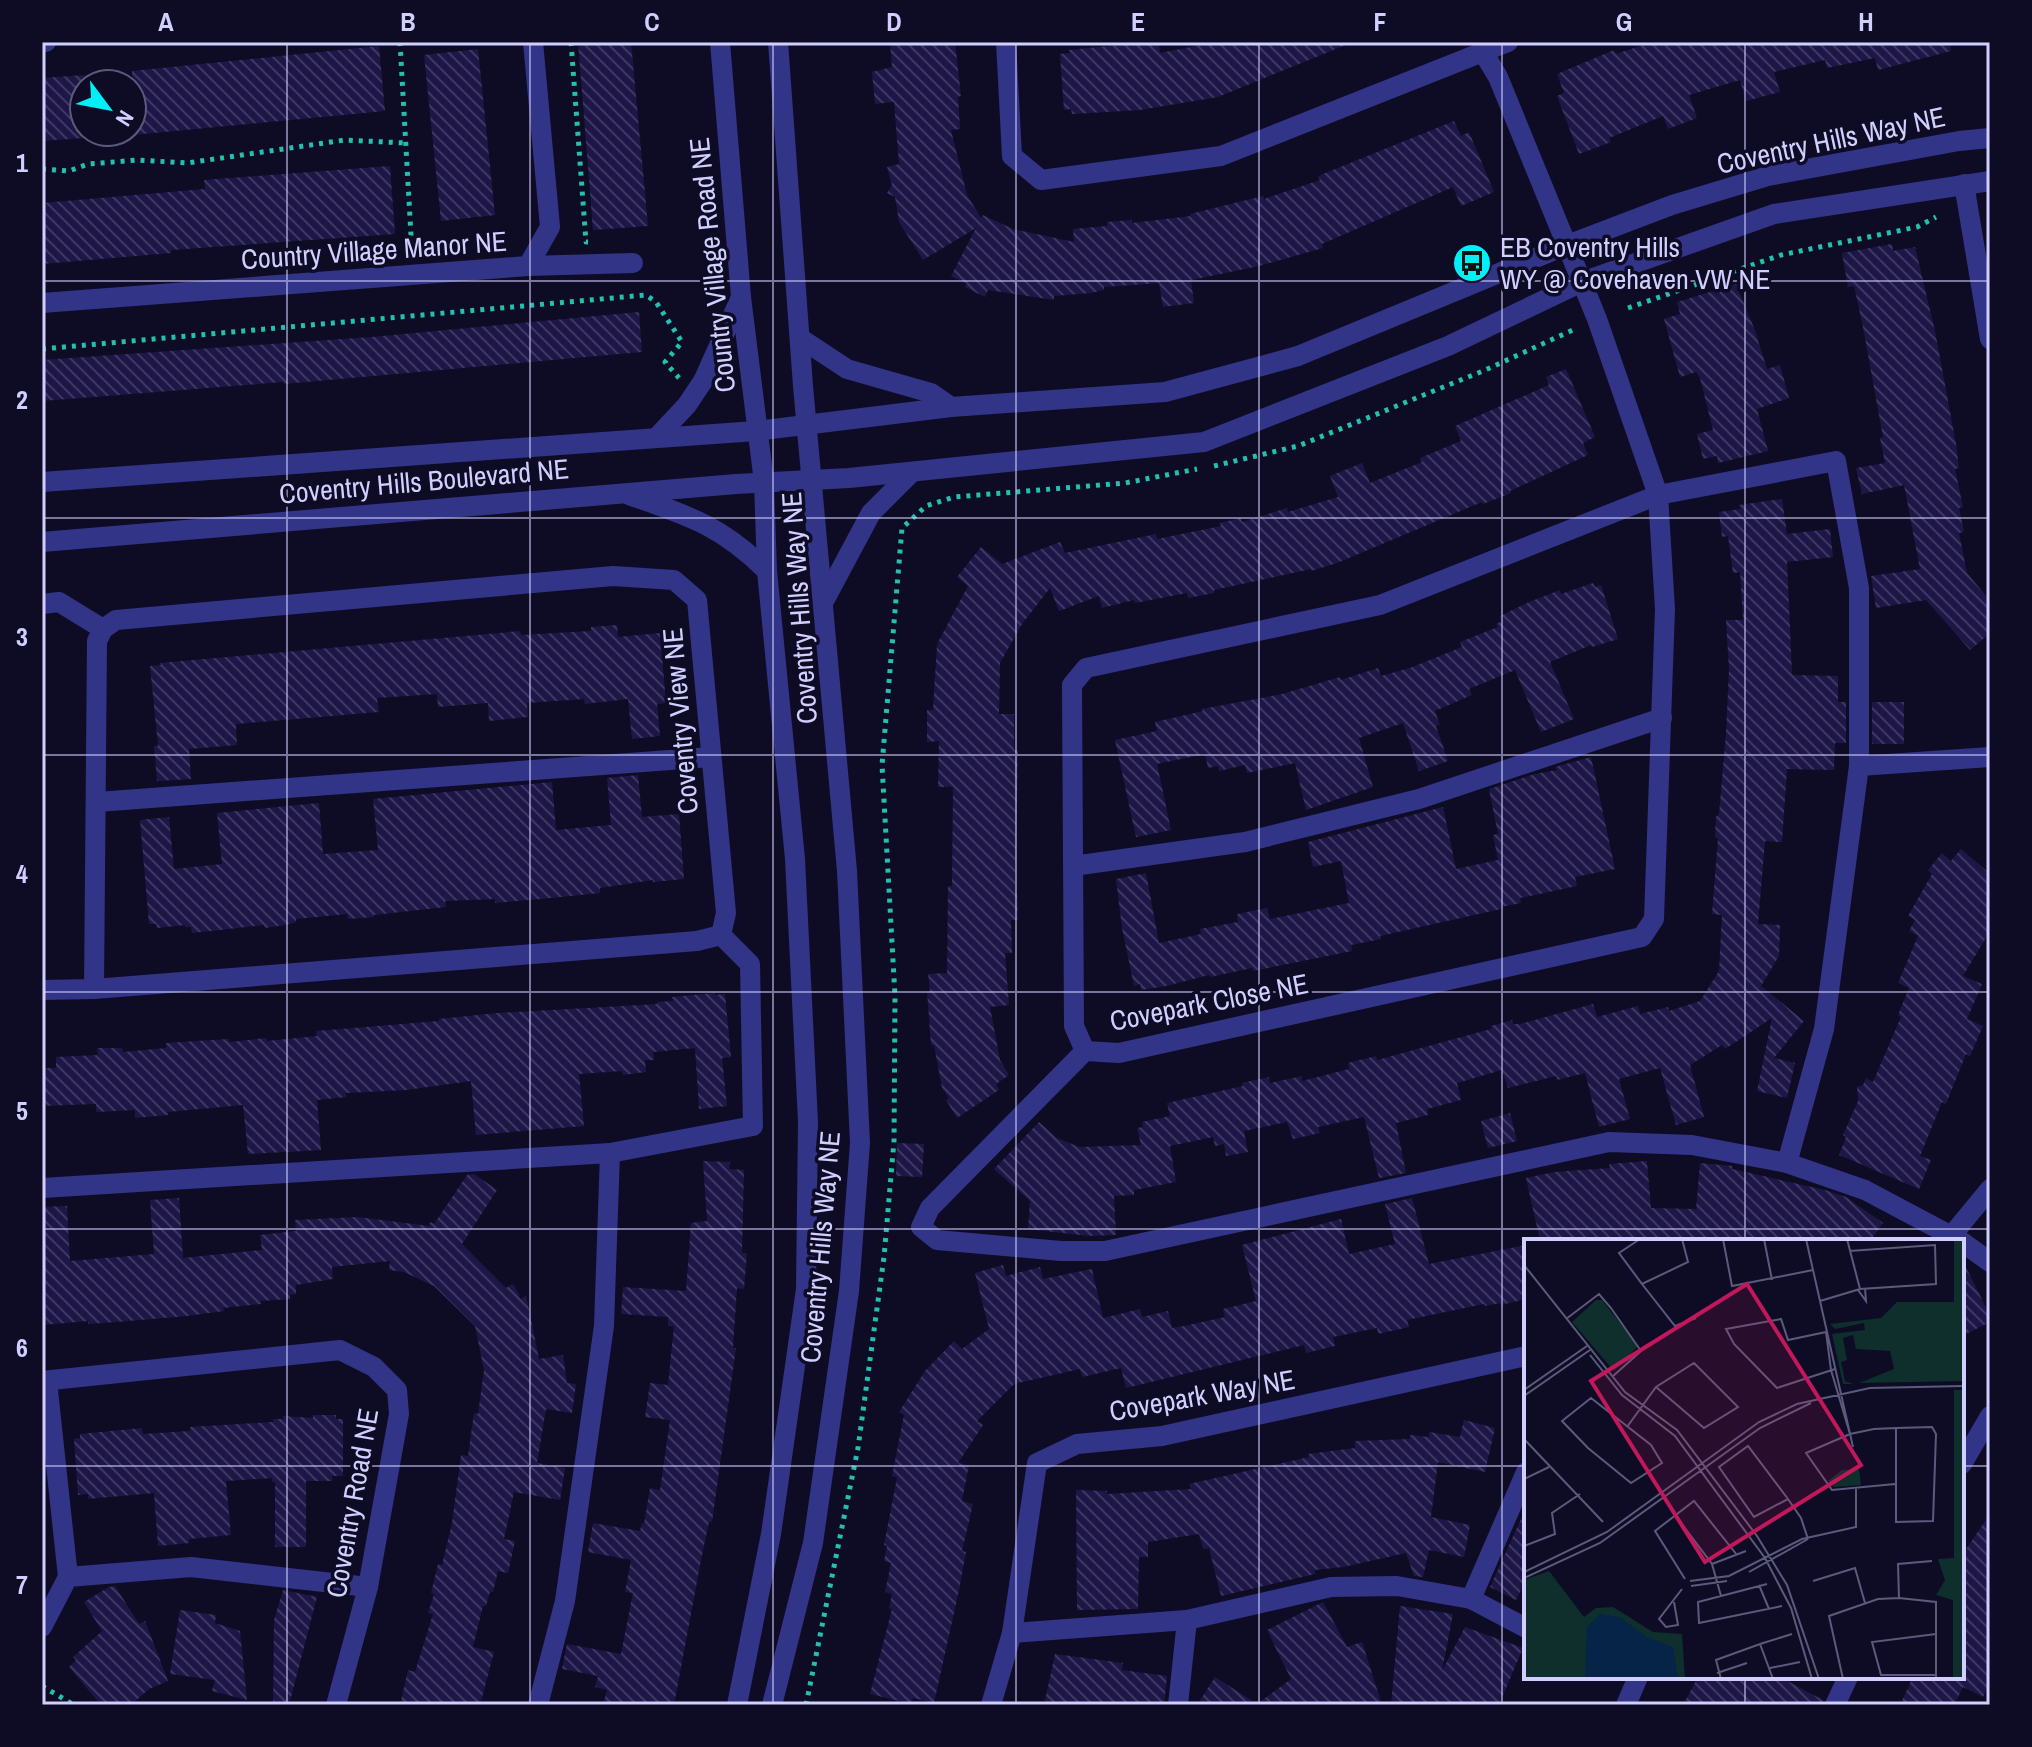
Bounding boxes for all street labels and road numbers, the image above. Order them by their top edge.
street label: Coventry Hills Way NE [1713,97,1949,183]
street label: Country Village Road NE [680,136,744,394]
street label: Country Village Manor NE [240,222,508,278]
street label: Coventry Hills Boulevard NE [277,449,571,513]
street label: Coventry Hills Way NE [772,491,826,725]
street label: Coventry View NE [653,626,707,816]
street label: Covepark Close NE [1106,964,1312,1040]
street label: Coventry Hills Way NE [791,1129,849,1365]
street label: Covepark Way NE [1106,1360,1298,1430]
street label: Coventry Road NE [317,1405,387,1601]

